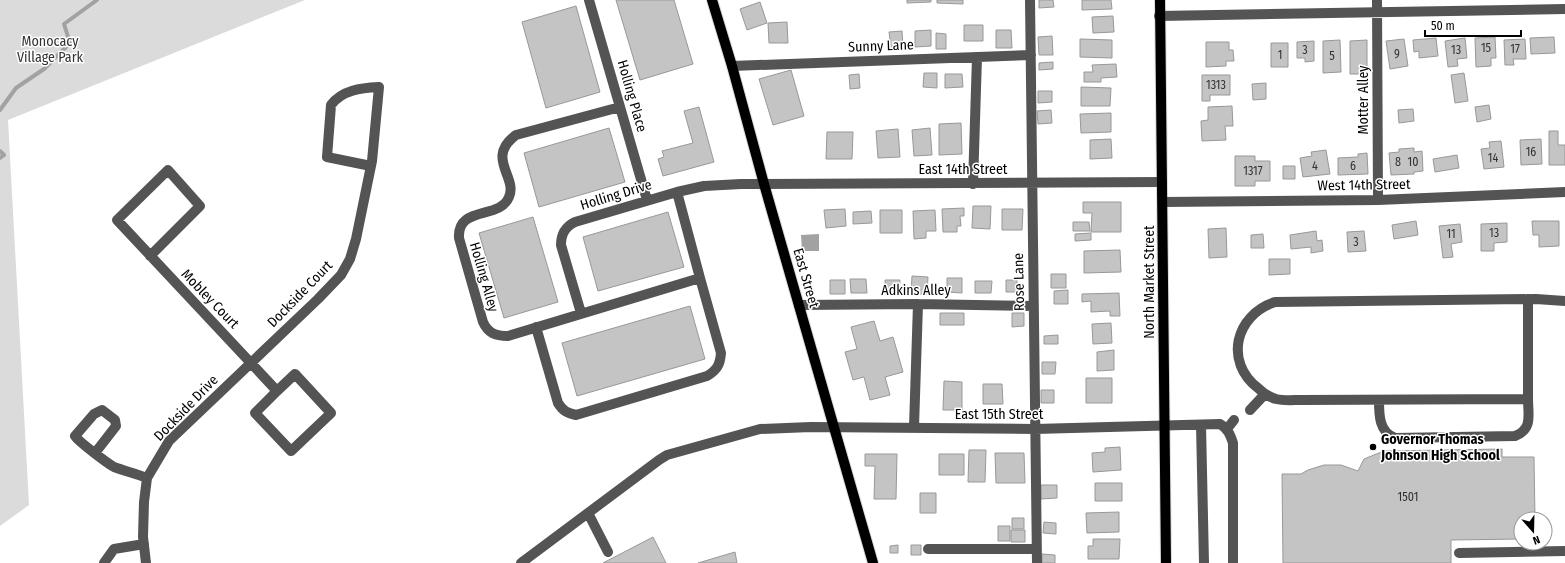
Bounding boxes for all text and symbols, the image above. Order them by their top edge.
scale bar [1425,12,1521,38]
text: 50 m [1431,19,1455,33]
park label: Monocacy Village Park [17,33,84,66]
street label: Sunny Lane [848,36,914,56]
house number: 15 [1481,41,1492,55]
house number: 17 [1510,42,1520,56]
house number: 3 [1302,43,1308,57]
house number: 13 [1451,43,1461,57]
house number: 9 [1394,47,1400,61]
house number: 1 [1278,48,1282,62]
house number: 5 [1329,49,1335,63]
street label: Holling Place [614,58,650,134]
street label: Motter Alley [1355,65,1372,135]
house number: 1313 [1206,78,1226,92]
house number: 16 [1526,145,1536,159]
house number: 14 [1488,151,1498,165]
house number: 8 [1395,155,1401,169]
house number: 10 [1408,155,1418,169]
house number: 4 [1312,159,1318,173]
house number: 6 [1350,159,1356,173]
street label: East 14th Street [919,161,1008,178]
house number: 1317 [1243,164,1263,178]
street label: Holling Drive [578,176,654,214]
street label: West 14th Street [1317,176,1411,194]
street label: North Market Street [1141,225,1158,339]
house number: 13 [1489,226,1499,240]
house number: 11 [1446,227,1456,241]
house number: 3 [1353,235,1359,249]
street label: Holling Alley [466,240,502,315]
street label: East Street [789,246,823,310]
street label: Rose Lane [1010,253,1028,311]
street label: Dockside Court [264,257,336,331]
street label: Mobley Court [178,266,243,332]
street label: Adkins Alley [881,282,951,299]
street label: Dockside Drive [150,372,222,444]
street label: East 15th Street [955,406,1044,423]
place label: Governor Thomas Johnson High School [1380,431,1500,464]
marker: Governor Thomas Johnson High School [1368,442,1378,452]
house number: 1501 [1398,490,1418,504]
north arrow [1513,511,1553,551]
text: N [1531,533,1542,547]

